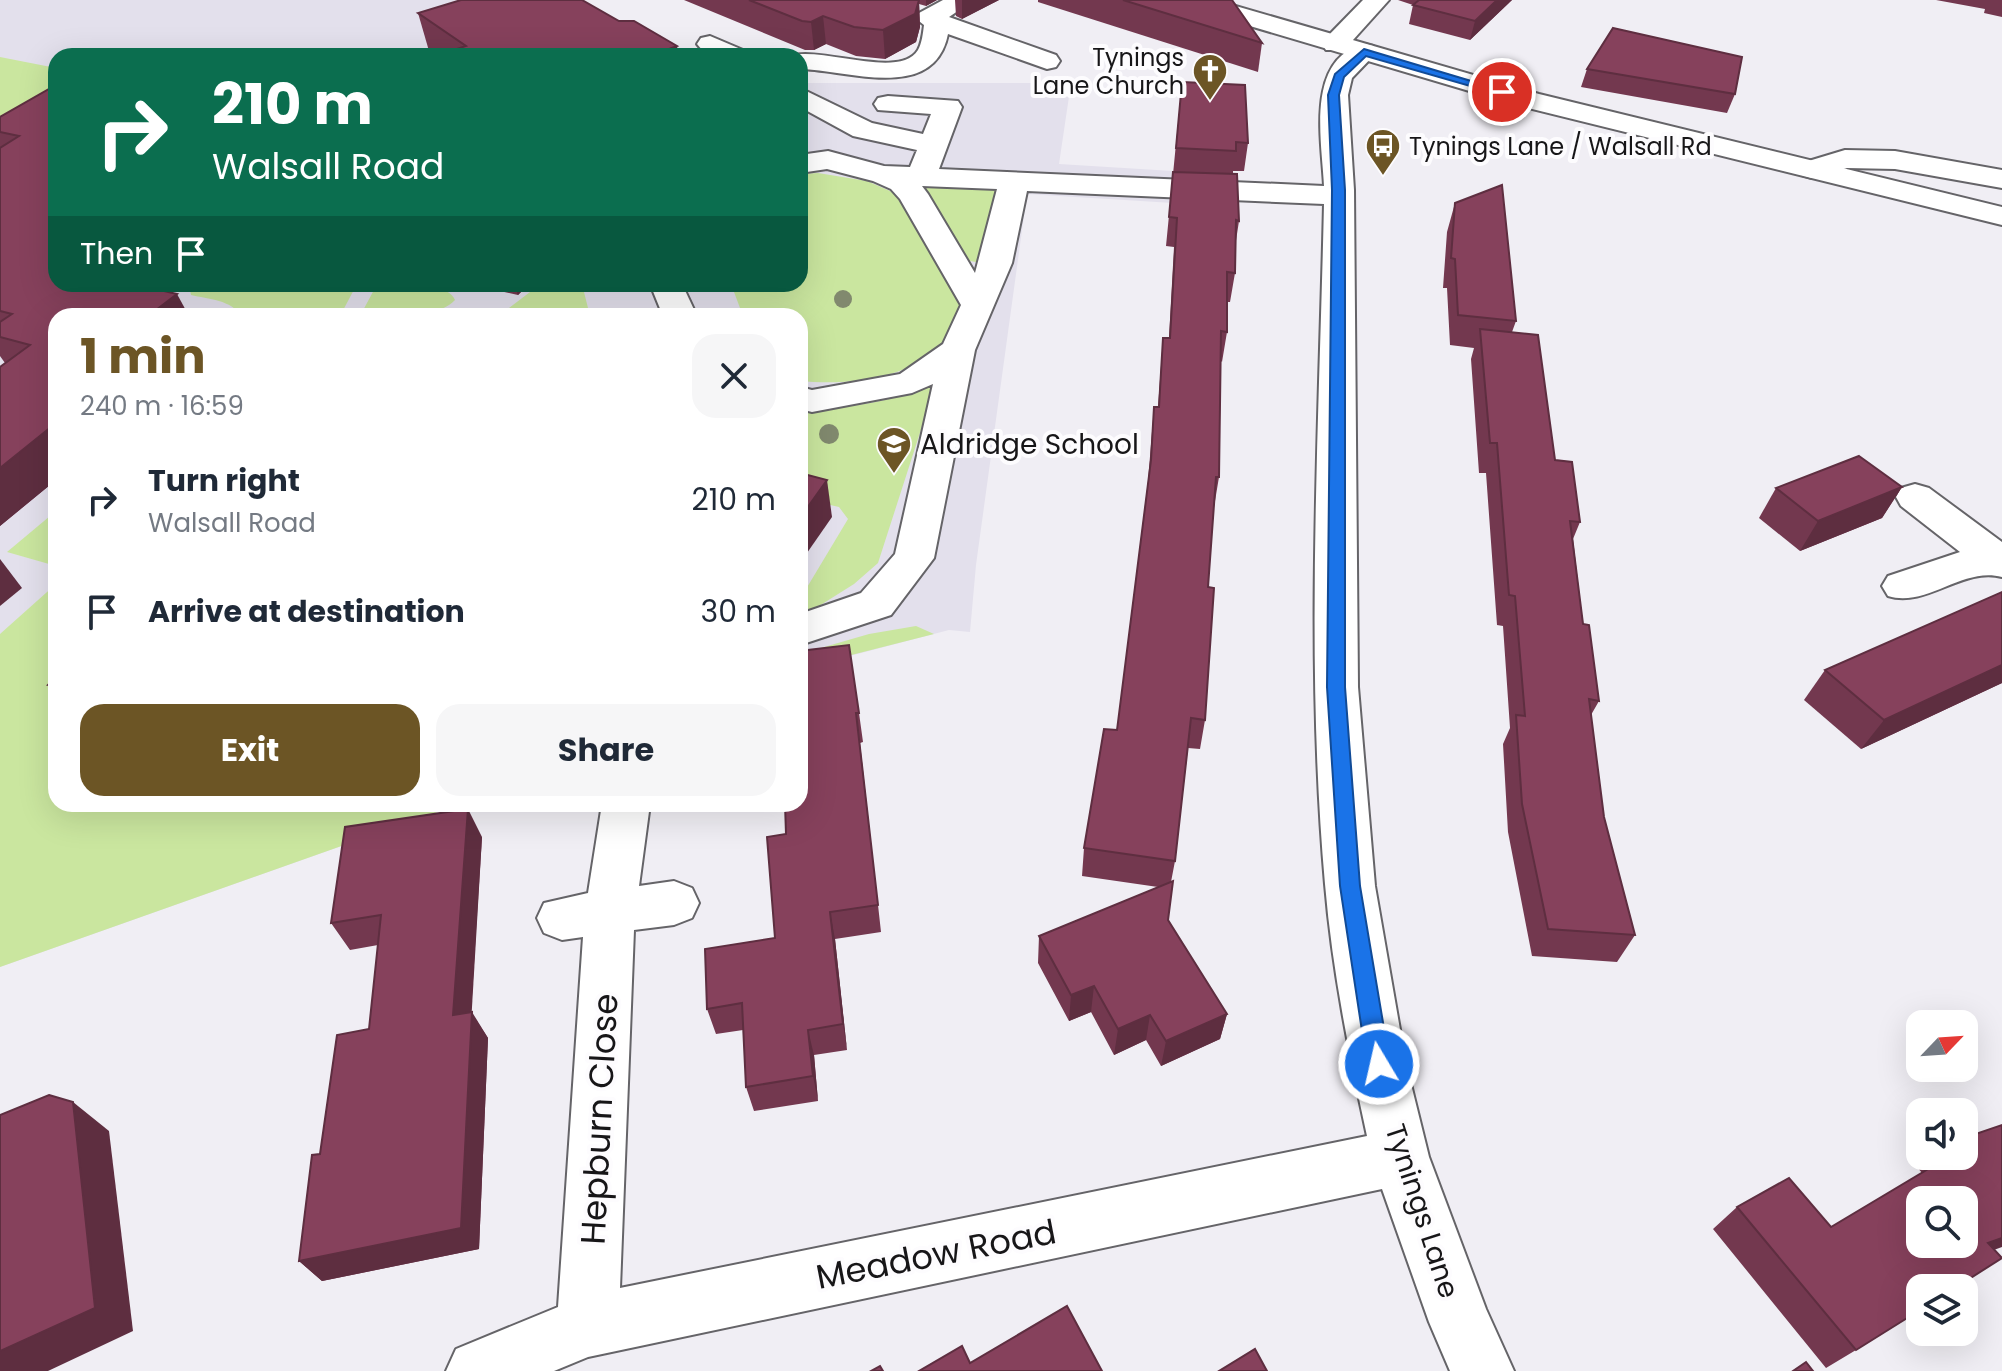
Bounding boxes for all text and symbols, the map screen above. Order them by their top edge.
place label: Tynings Lane Church [1033,41,1184,102]
church icon: Tynings Lane Church [1191,52,1229,102]
pin [1468,58,1536,126]
text: 210 m [212,65,373,144]
icon: arrive [1480,70,1524,114]
icon: right [80,80,184,184]
bus stop icon: Tynings Lane / Walsall Rd [1364,127,1402,177]
place label: Tynings Lane / Walsall Rd [1409,130,1712,163]
text: Walsall Road [212,141,444,192]
text: Then [80,232,153,275]
icon: arrive [169,232,213,276]
text: 1 min [80,323,206,390]
button: close [692,334,776,418]
text: 240 m · 16:59 [80,388,244,424]
school or university icon: Aldridge School [875,425,913,475]
place label: Aldridge School [920,425,1139,464]
text: Turn right [148,459,300,502]
icon: right [80,478,124,522]
text: 210 m [691,478,776,521]
text: Walsall Road [148,505,316,541]
icon: arrive [80,590,124,634]
text: Arrive at destination [148,590,465,633]
text: 30 m [701,590,776,633]
button: Exit [80,704,420,796]
button: Share [436,704,776,796]
street label: Hepburn Close [568,992,630,1246]
north arrow [1906,1010,1978,1082]
map controls [1906,1010,1978,1346]
position arrow [1337,1022,1421,1106]
button: sound [1906,1098,1978,1170]
street label: Tynings Lane [1375,1119,1469,1303]
button: search [1906,1186,1978,1258]
street label: Meadow Road [812,1207,1060,1301]
button: layers [1906,1274,1978,1346]

